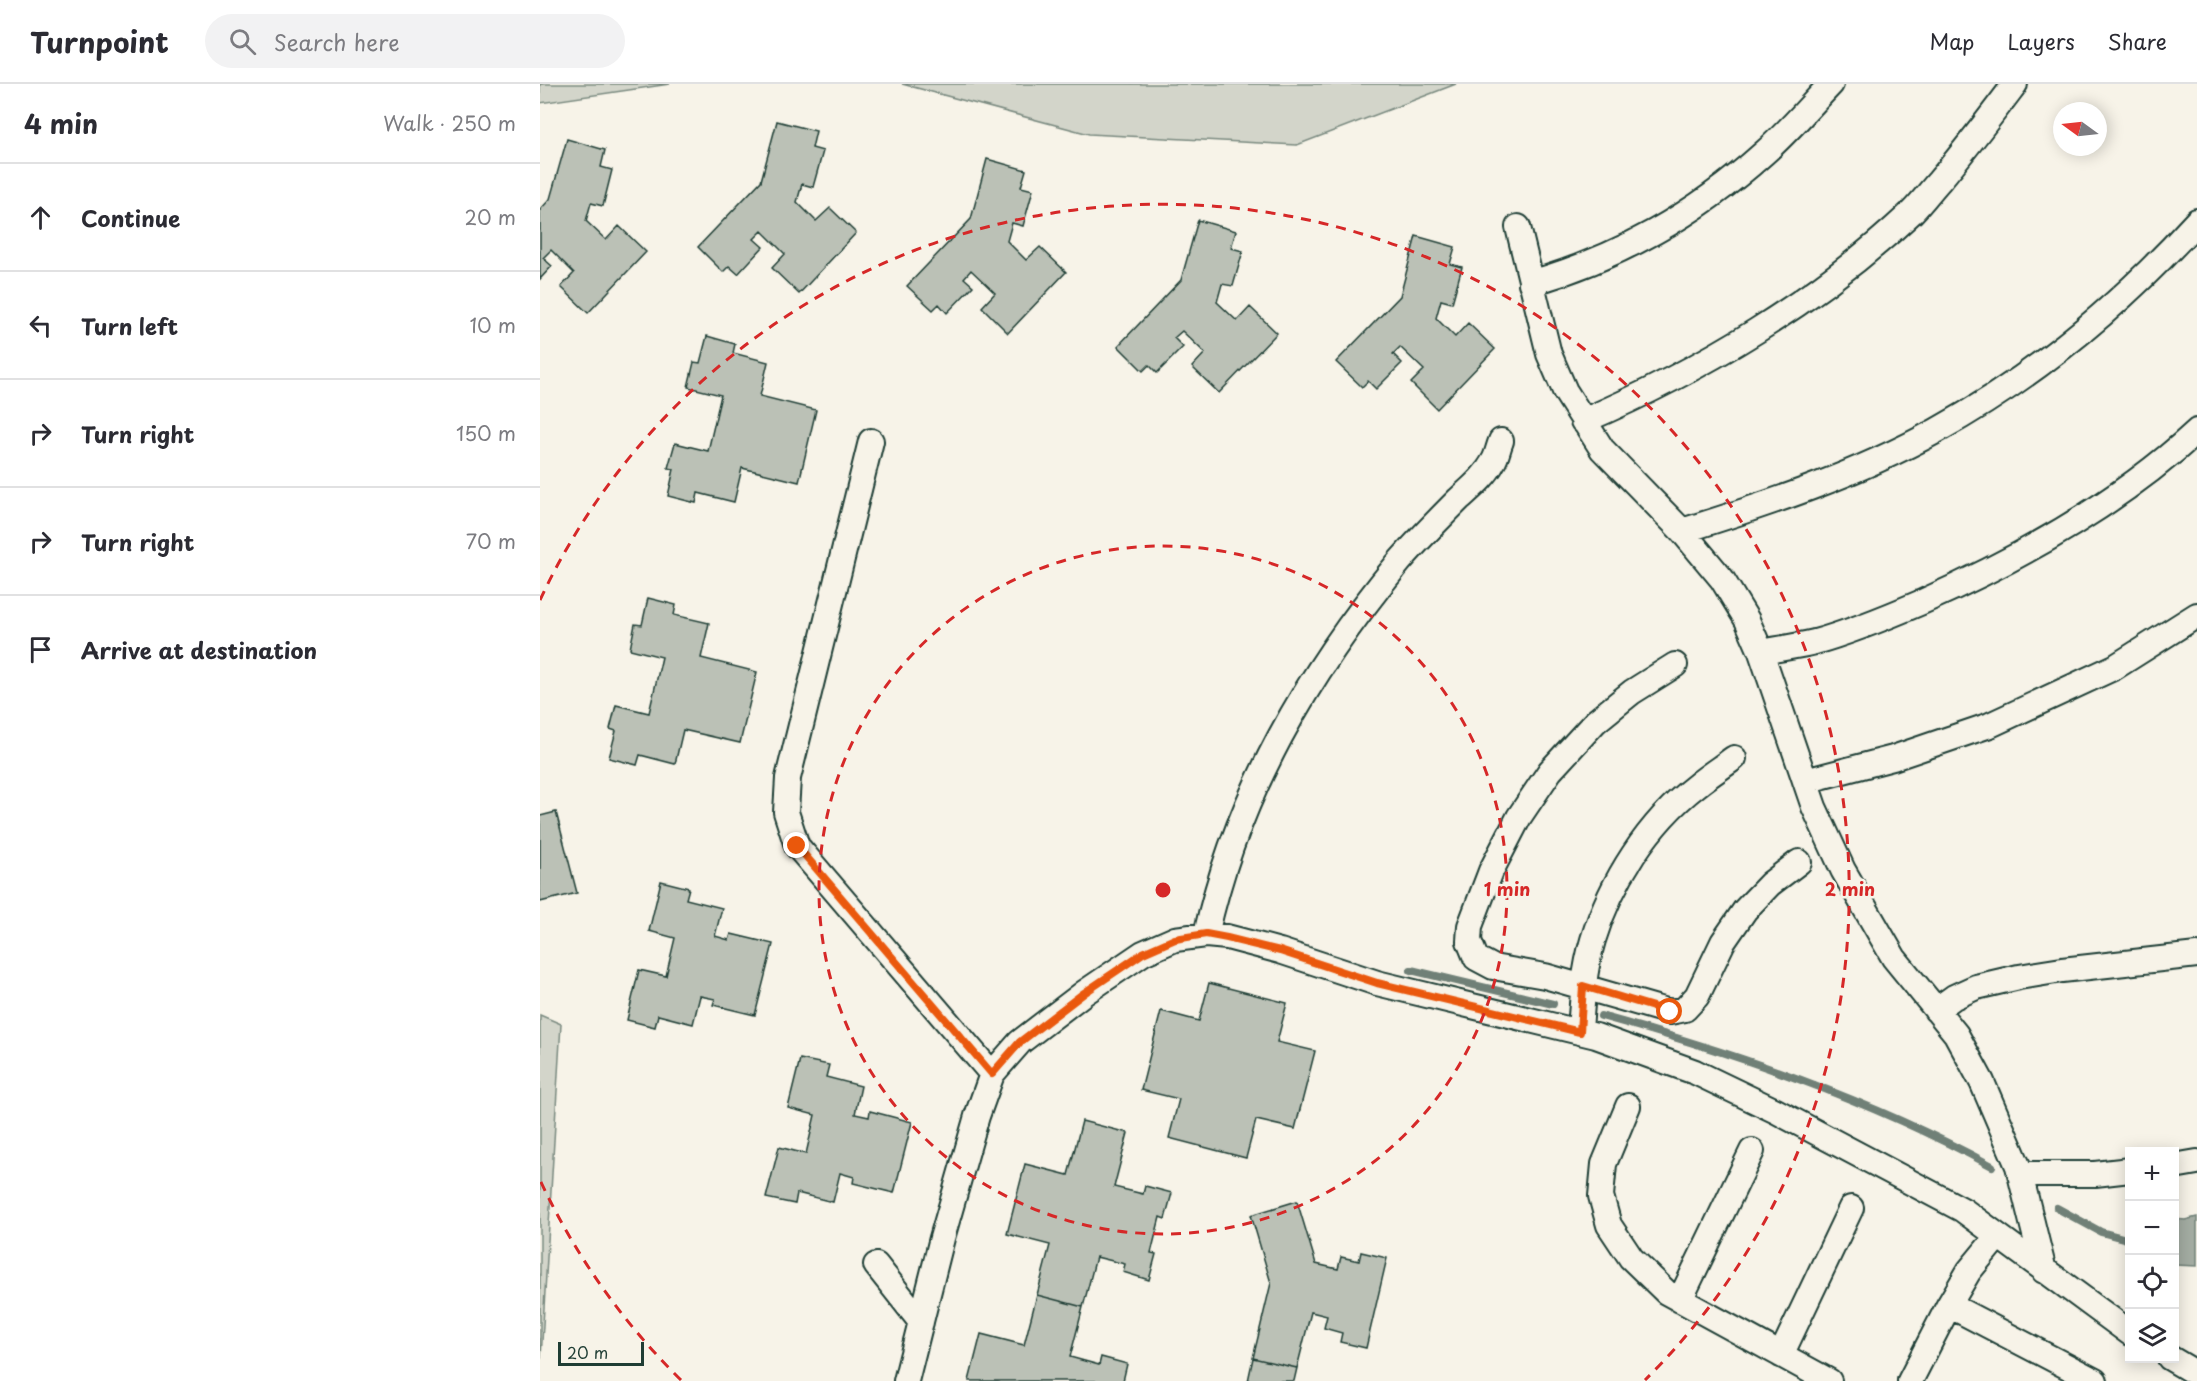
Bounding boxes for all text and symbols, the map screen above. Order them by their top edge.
search box [205,14,625,68]
text: Turnpoint [30,20,169,63]
icon: search [226,25,259,58]
text: Search here [274,25,400,58]
text: Map [1930,25,1974,57]
text: Layers [2007,25,2075,57]
text: Share [2108,25,2167,57]
north arrow [2053,102,2107,156]
text: 4 min [24,104,98,143]
text: Walk · 250 m [383,108,516,138]
icon: ahead [24,201,57,234]
text: Continue [81,201,180,234]
text: 20 m [464,202,516,232]
icon: left [24,309,57,342]
text: Turn left [81,309,178,342]
text: 10 m [469,310,516,340]
icon: right [24,417,57,450]
text: Turn right [81,417,194,450]
text: 150 m [456,418,516,448]
icon: right [24,525,57,558]
text: Turn right [81,525,194,558]
text: 70 m [466,526,516,556]
icon: arrive [24,633,57,666]
text: Arrive at destination [81,633,317,666]
route end [783,832,809,858]
text: 1 min [1484,875,1530,902]
text: 2 min [1825,875,1875,902]
centre of rings [1153,880,1173,900]
route start [1656,998,1682,1024]
map controls [2125,1147,2179,1363]
button: + [2125,1147,2179,1201]
button: − [2125,1201,2179,1255]
button: locate [2125,1255,2179,1309]
button: layers [2125,1309,2179,1363]
scale bar [558,1339,644,1366]
text: 20 m [567,1340,608,1364]

